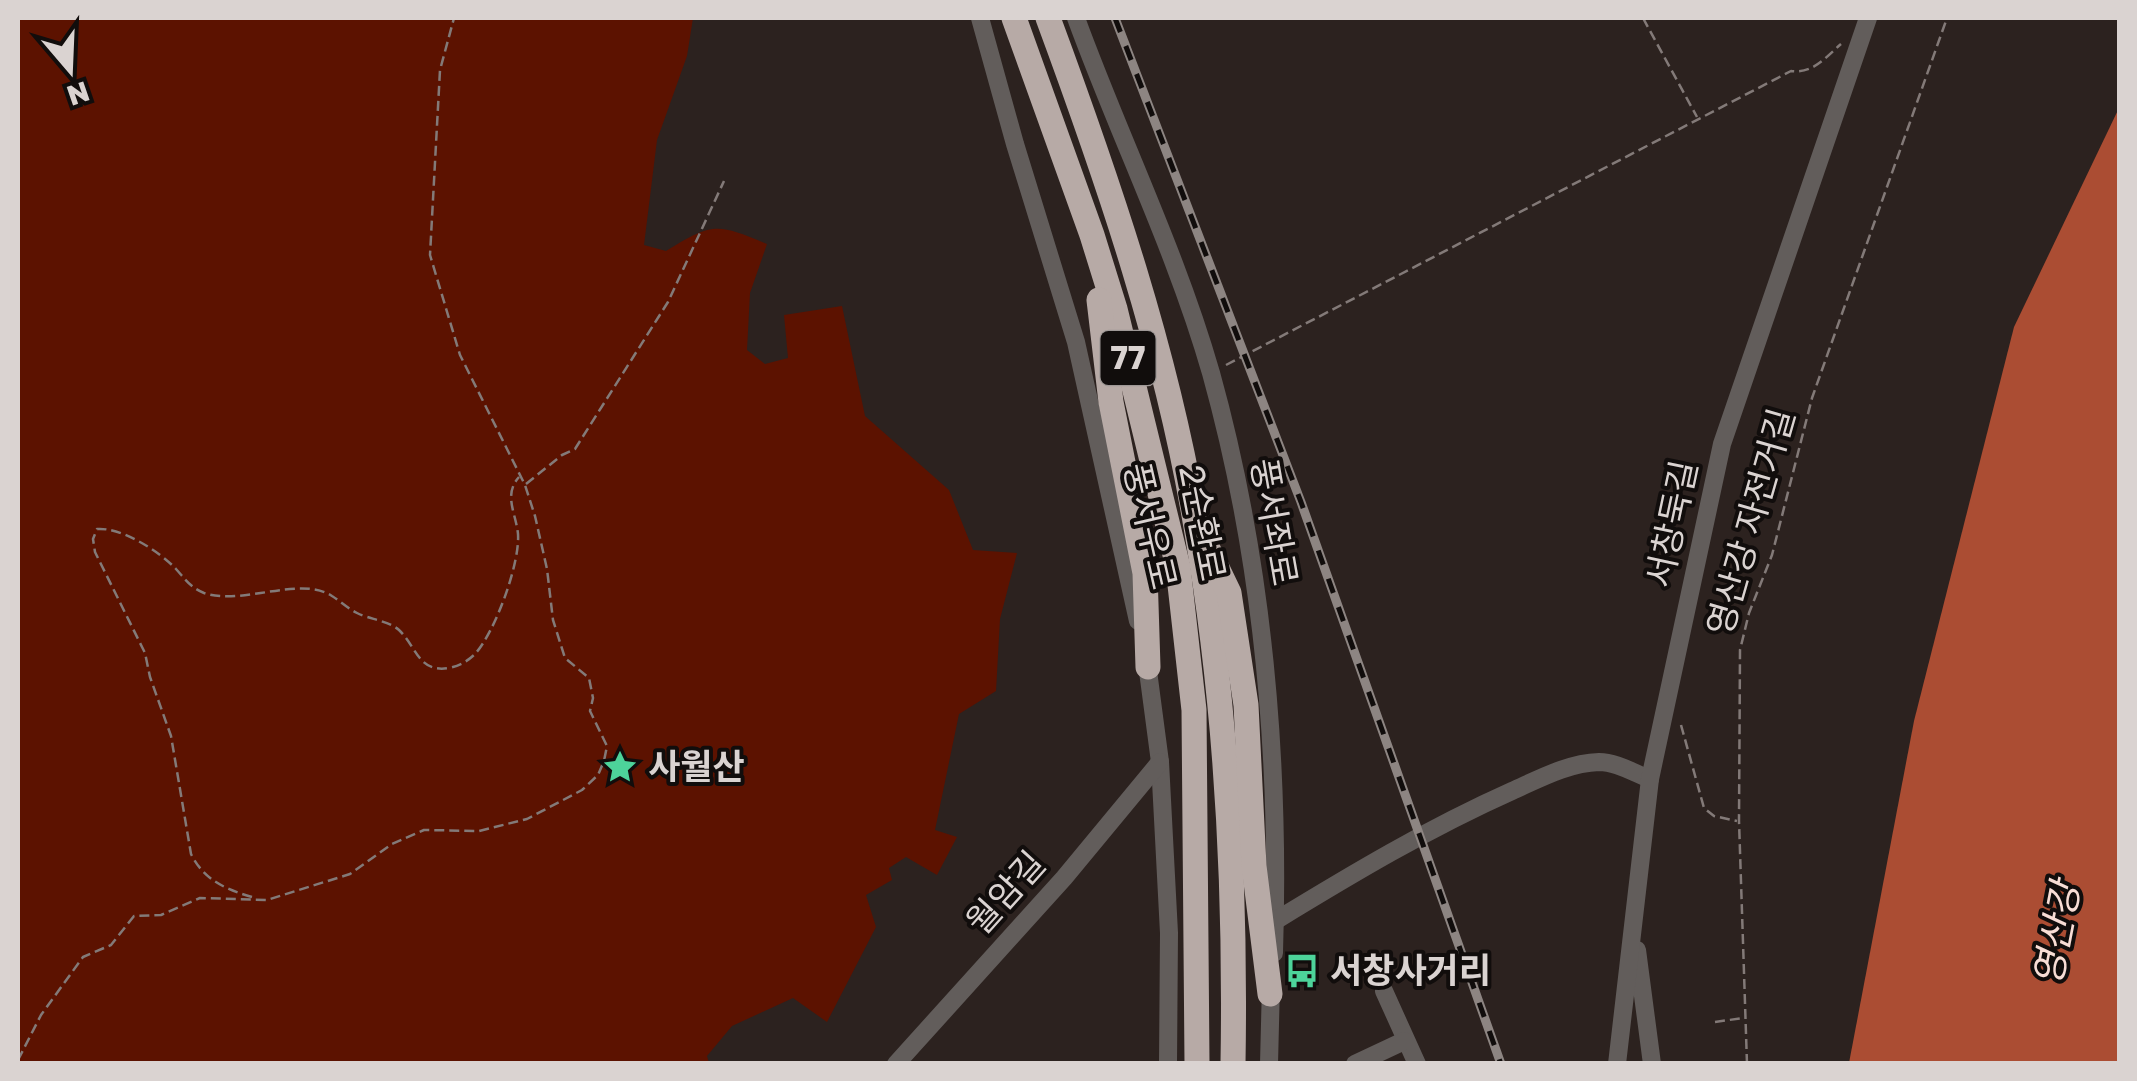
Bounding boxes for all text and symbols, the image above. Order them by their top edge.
north arrow [20,20,120,120]
text: N [63,75,94,113]
road number: 77 [1100,331,1156,385]
street label: 영산강 자전거길 [1698,403,1802,640]
street label: 풍서좌로 [1243,455,1307,589]
street label: 서창둑길 [1637,456,1705,591]
street label: 풍서우로 [1116,458,1186,593]
street label: 2순환로 [1171,461,1235,584]
place label: 사월산 [648,745,745,787]
place icon: 사월산 [601,748,639,786]
street label: 월암길 [957,842,1053,942]
water label: 영산강 [2023,873,2089,989]
place label: 서창사거리 [1330,949,1491,991]
bus stop icon: 서창사거리 [1283,952,1321,990]

